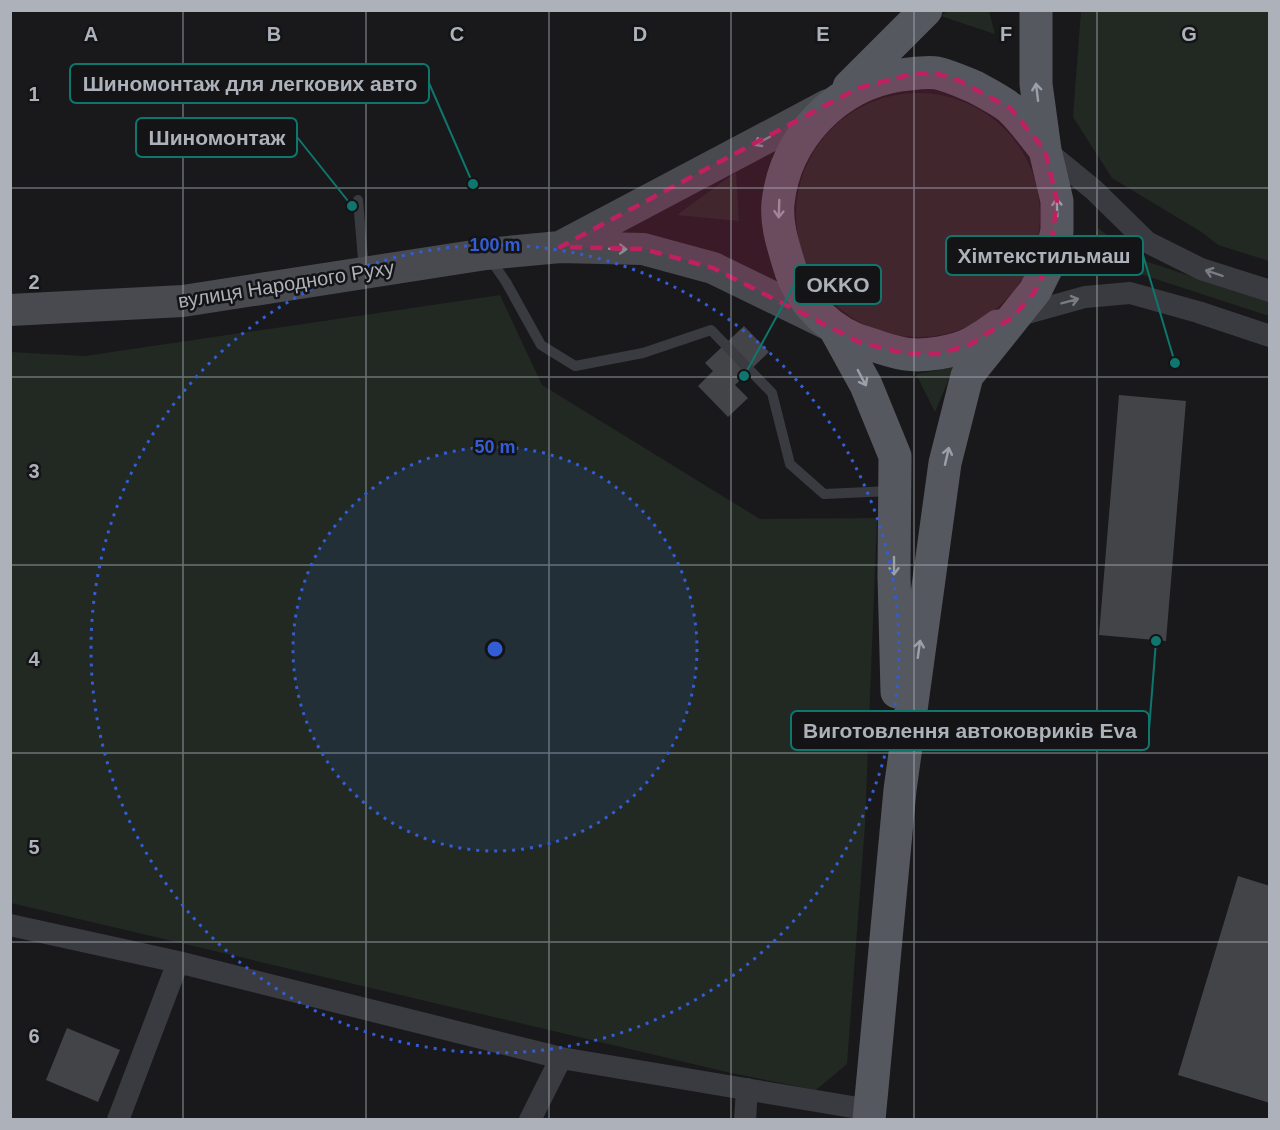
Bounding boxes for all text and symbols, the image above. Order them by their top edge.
text: A [84,23,98,45]
text: B [267,23,281,45]
text: C [450,23,464,45]
text: D [633,23,647,45]
text: E [816,23,830,45]
text: F [1000,23,1012,45]
text: G [1181,23,1197,45]
callout: Шиномонтаж для легкових авто [70,64,429,103]
text: Шиномонтаж для легкових авто [83,72,417,95]
one-way arrow [1032,82,1043,102]
text: 1 [28,83,40,105]
callout: Шиномонтаж [136,118,297,157]
text: Шиномонтаж [149,126,287,149]
one-way arrow [753,136,771,147]
one-way arrow [773,198,784,218]
one-way arrow [1051,198,1063,218]
text: 100 m [469,235,521,255]
callout: Хімтекстильмаш [946,236,1143,275]
one-way arrow [608,243,628,254]
text: Хімтекстильмаш [957,244,1131,267]
street label: вулиця Народного Руху [176,256,396,312]
callout: OKKO [794,265,881,304]
one-way arrow [1205,267,1224,278]
text: 2 [28,271,40,293]
text: OKKO [807,273,870,296]
one-way arrow [1060,295,1079,306]
one-way arrow [856,369,868,387]
text: 50 m [474,437,516,457]
one-way arrow [941,447,953,466]
text: 3 [28,460,40,482]
one-way arrow [888,556,900,576]
centre of rings [485,639,505,659]
one-way arrow [914,639,925,659]
text: 4 [28,648,40,670]
callout: Виготовлення автоковриків Eva [791,711,1149,750]
text: Виготовлення автоковриків Eva [803,719,1137,742]
text: 5 [28,836,40,858]
text: 6 [28,1025,40,1047]

